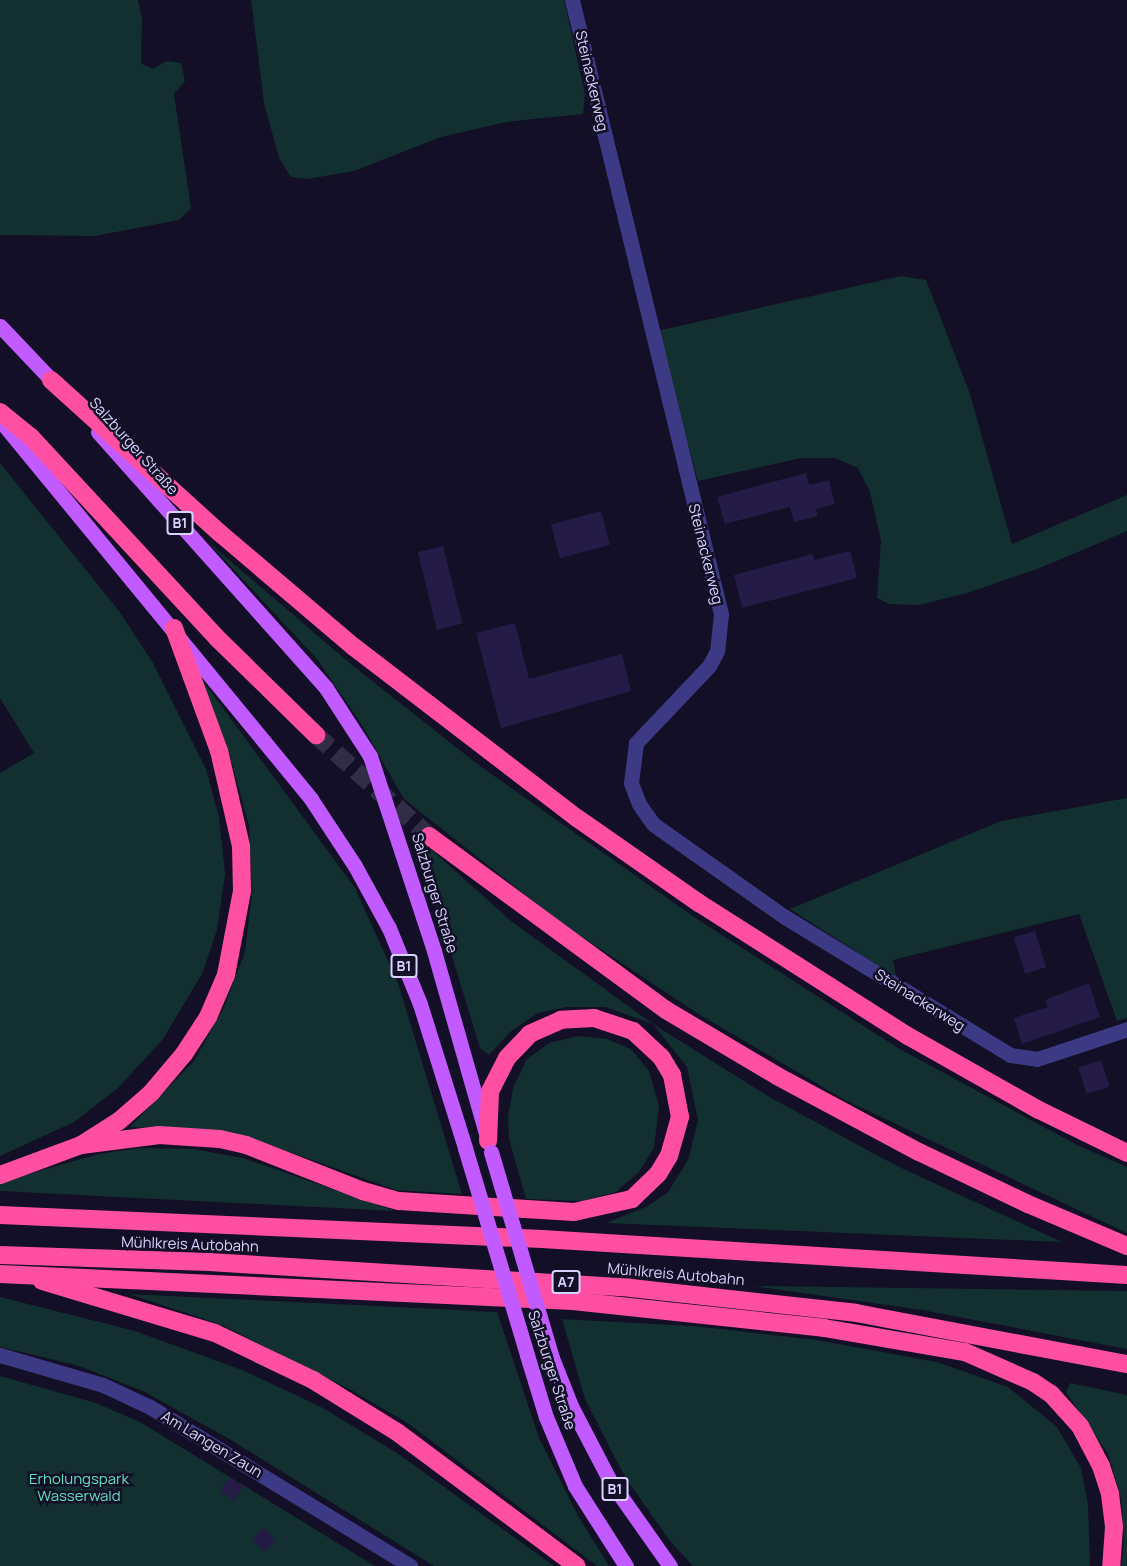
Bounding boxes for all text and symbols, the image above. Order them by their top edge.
street label: Steinackerweg [572,29,612,133]
street label: Salzburger Straße [86,394,182,498]
street label: Steinackerweg [685,502,727,606]
road number: B1 [166,512,194,534]
street label: Salzburger Straße [408,831,462,955]
road number: B1 [390,955,418,977]
street label: Steinackerweg [872,965,968,1035]
street label: Mühlkreis Autobahn [121,1233,259,1255]
street label: Mühlkreis Autobahn [607,1259,745,1289]
road number: A7 [551,1271,581,1293]
street label: Salzburger Straße [524,1308,580,1432]
street label: Am Langen Zaun [158,1407,266,1481]
park label: Erholungspark Wasserwald [29,1469,129,1504]
road number: B1 [602,1478,628,1500]

